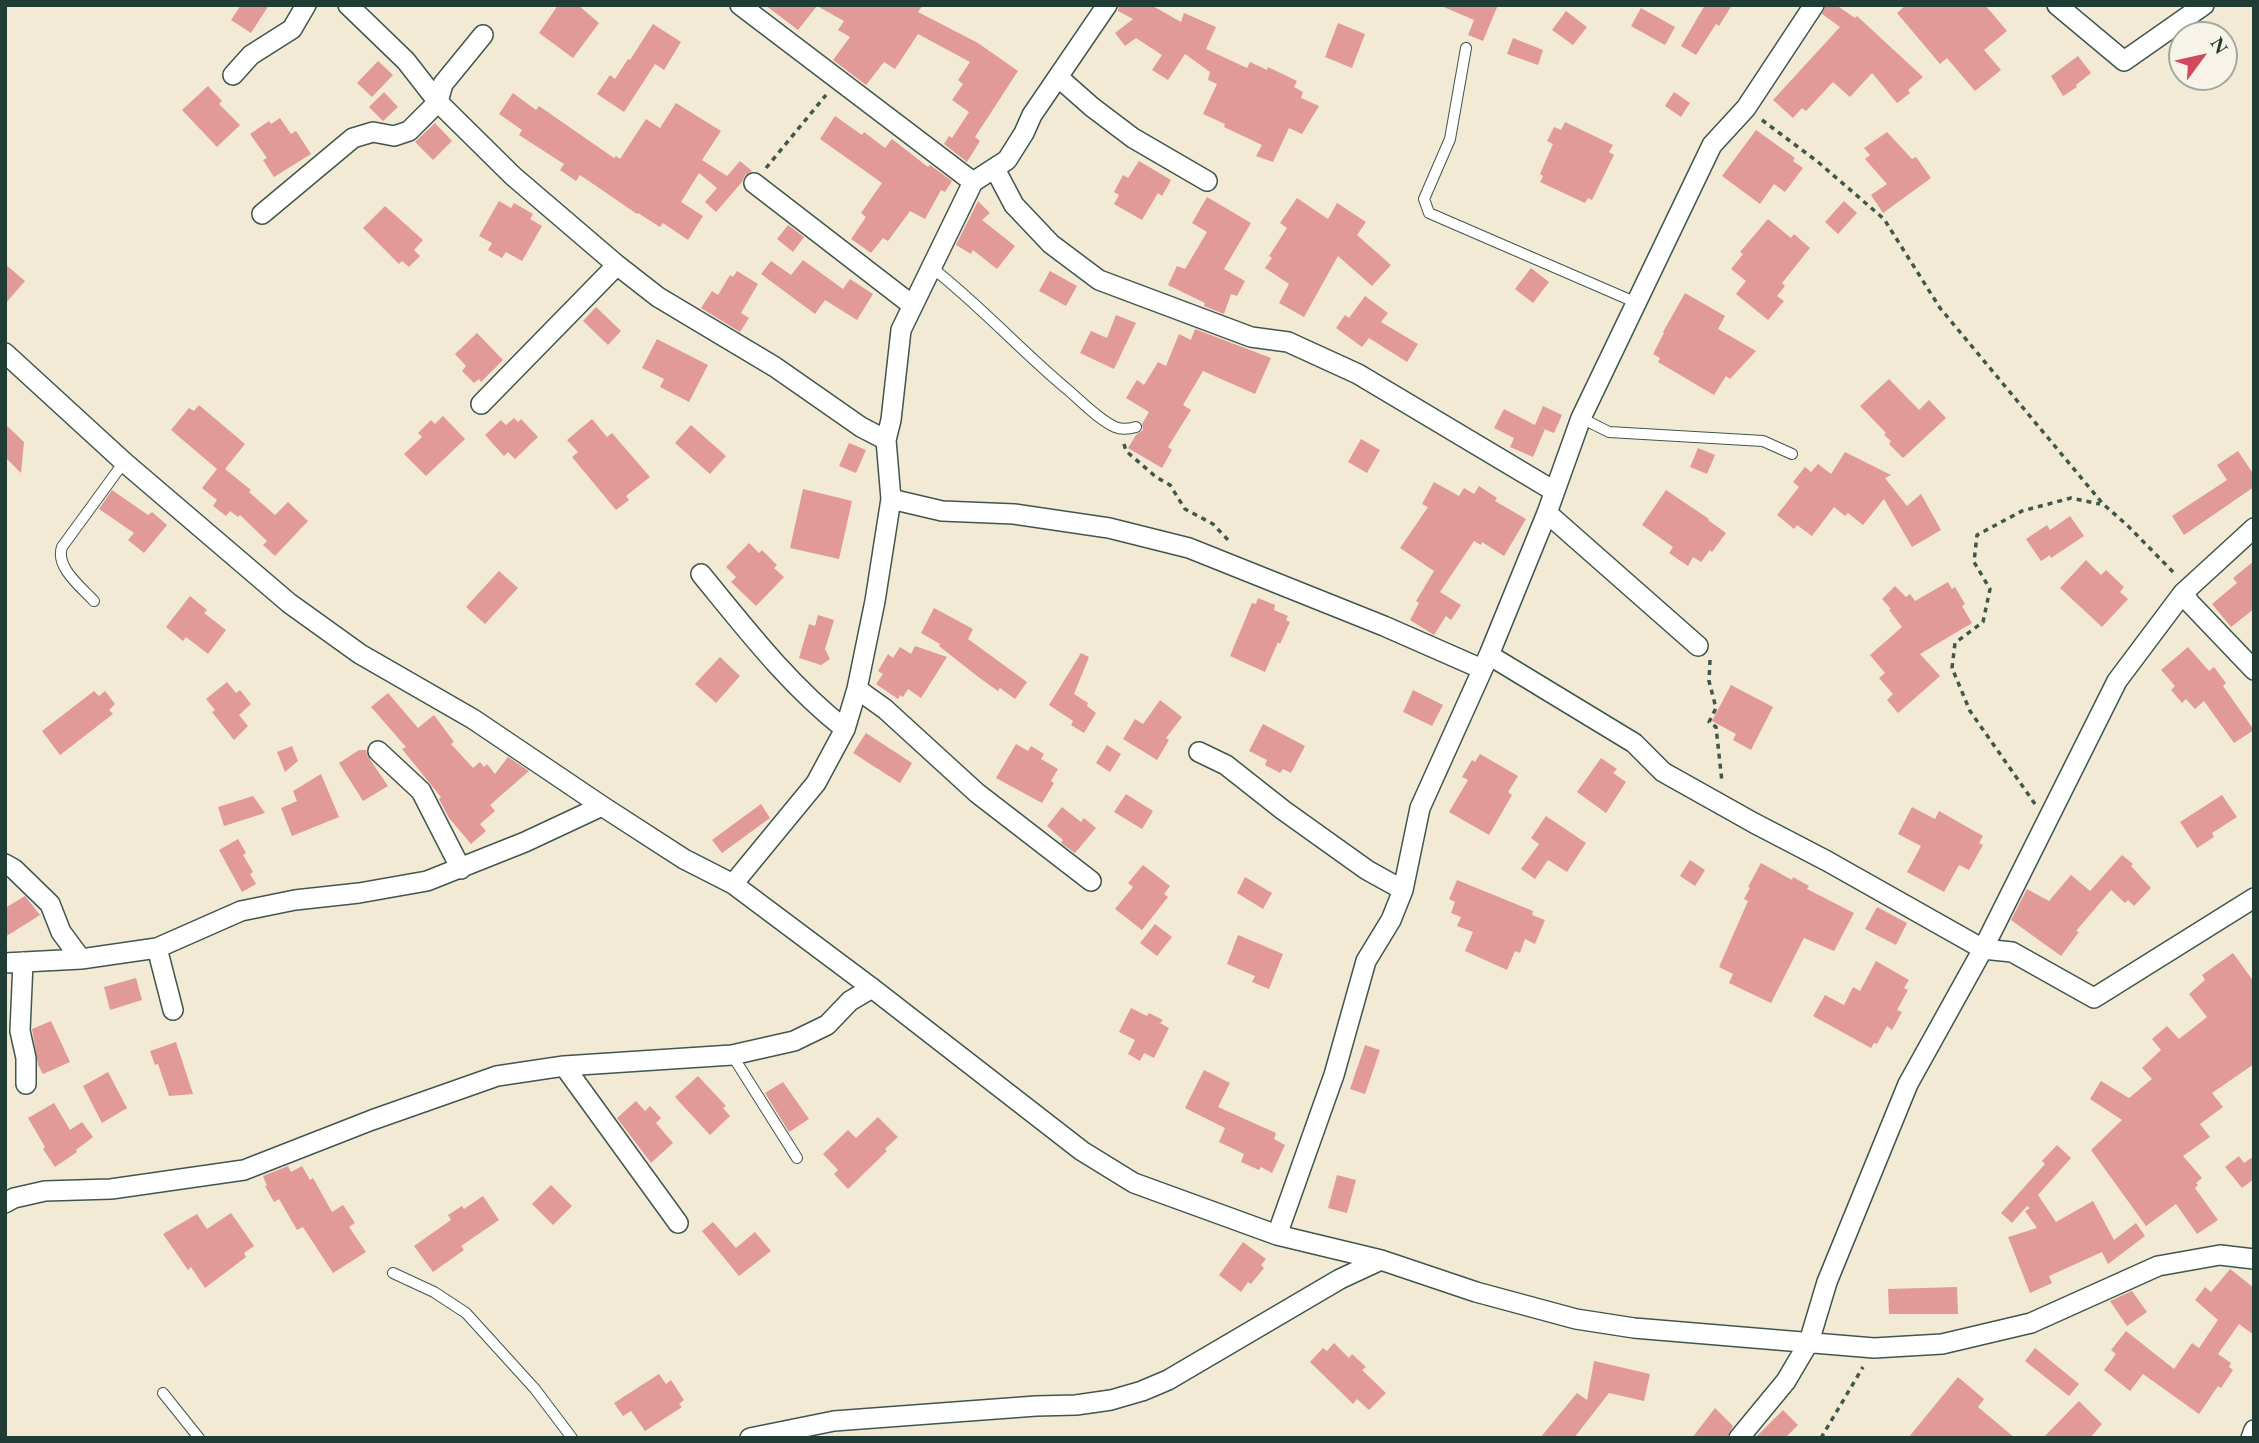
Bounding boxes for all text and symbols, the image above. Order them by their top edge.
north arrow [2168,21,2238,91]
text: N [2205,32,2234,59]

